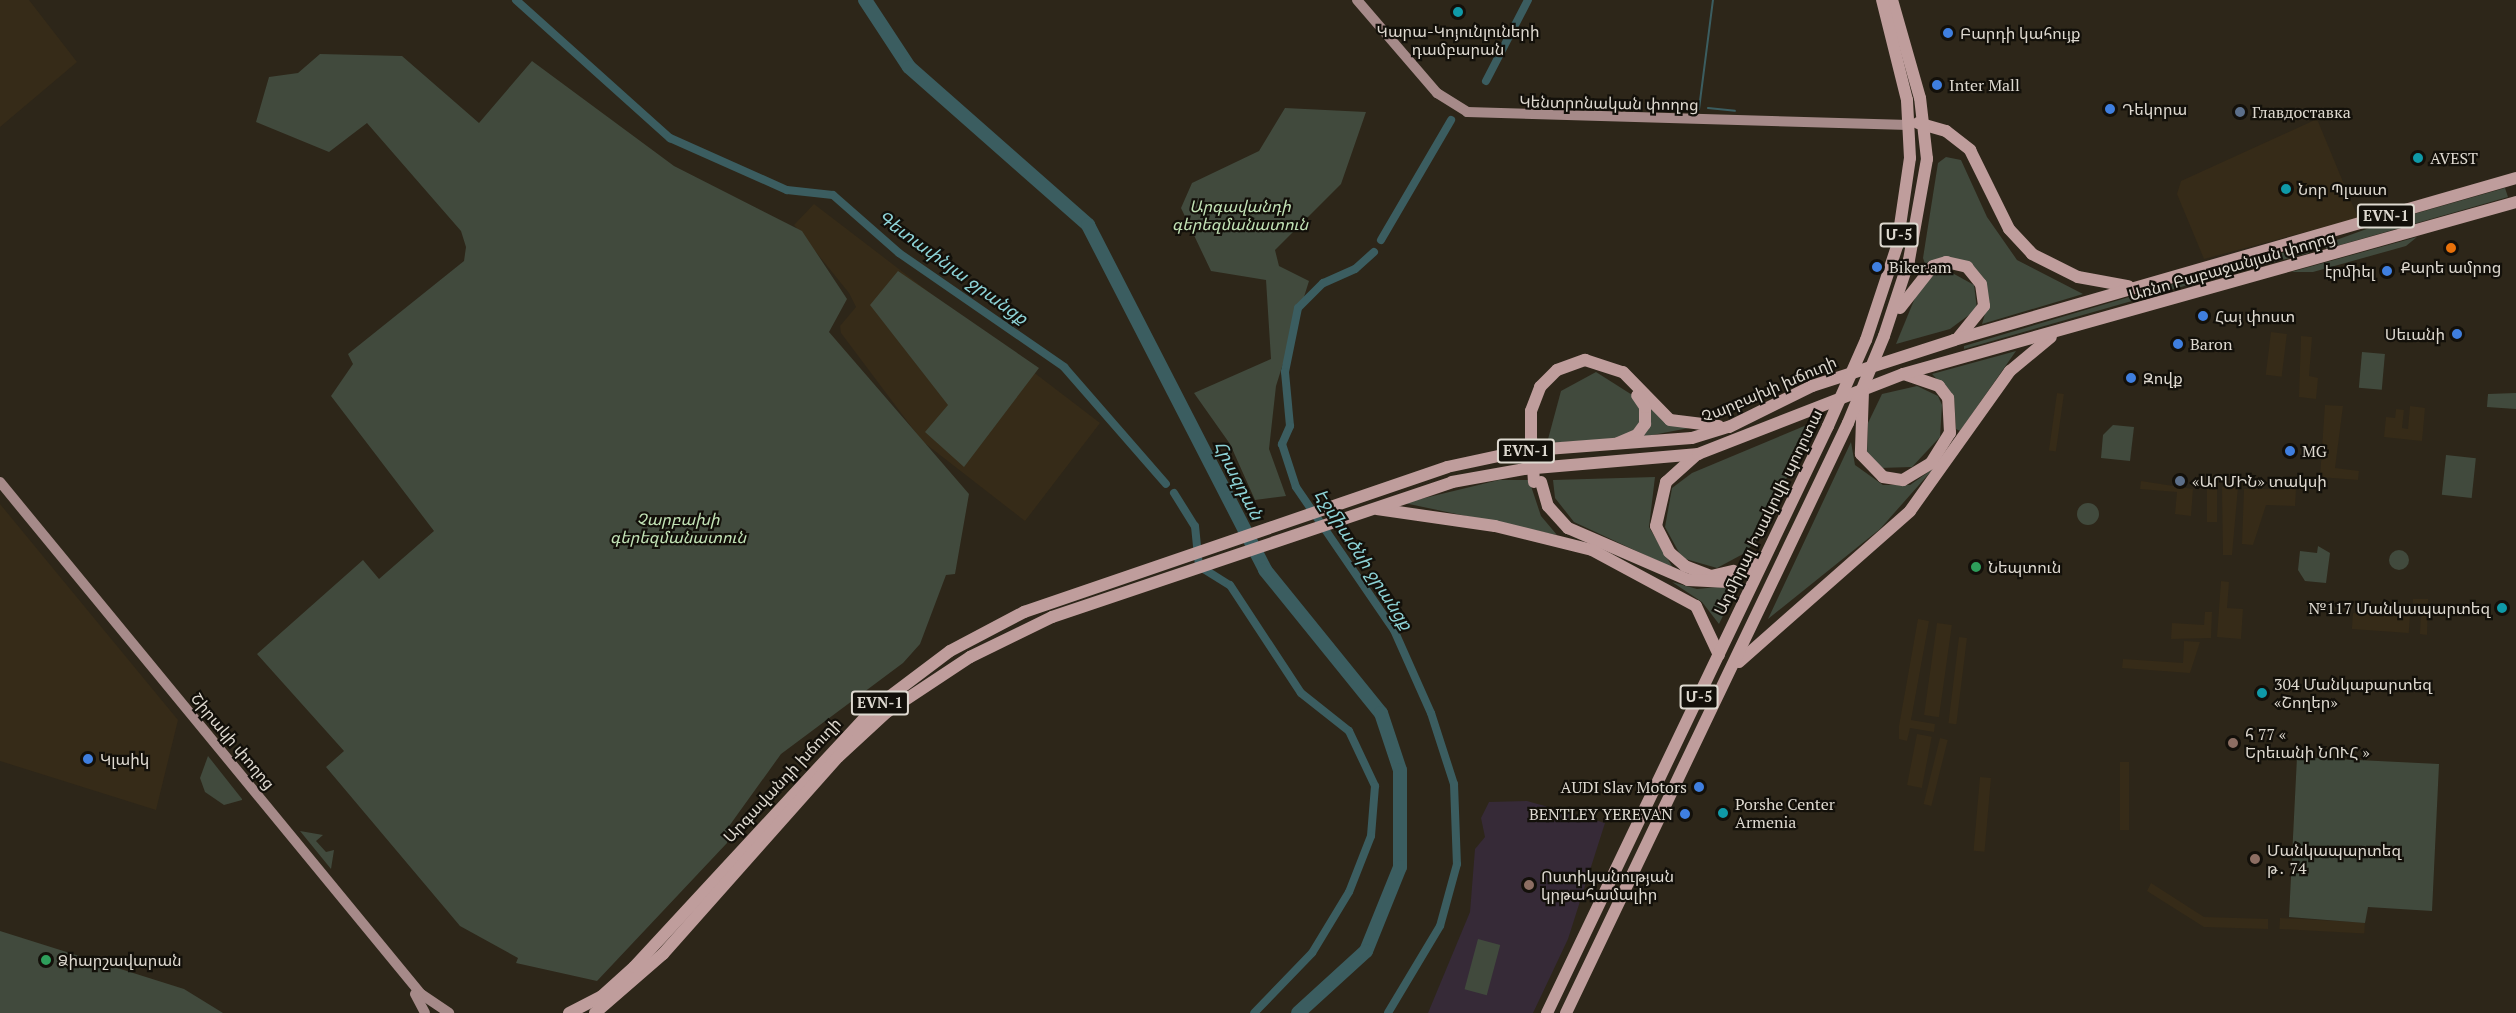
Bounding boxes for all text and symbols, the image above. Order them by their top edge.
marker: Կարա-Կոյունլուների դամբարան [1451,5,1465,19]
place label: Կարա-Կոյունլուների դամբարան [1377,21,1539,59]
place label: Բարդի կահույք [1960,23,2081,43]
marker: Բարդի կահույք [1941,26,1955,40]
place label: Inter Mall [1949,75,2020,95]
marker: Inter Mall [1930,78,1944,92]
street label: Կենտրոնական փողոց [1519,92,1699,114]
place label: Դեկորա [2122,99,2187,119]
marker: Դեկորա [2103,102,2117,116]
place label: Главдоставка [2252,102,2351,122]
marker: Главдоставка [2233,105,2247,119]
place label: AVEST [2430,148,2478,168]
marker: AVEST [2411,151,2425,165]
place label: Նոր Պլաստ [2298,179,2387,199]
marker: Նոր Պլաստ [2279,182,2293,196]
park label: Արգավանդի գերեզմանատուն [1172,196,1308,234]
road number: EVN-1 [2356,204,2416,228]
water label: Գետափնյա ջրանցք [874,205,1032,329]
road number: Մ-5 [1880,223,1918,247]
street label: Առնո Բաբաջանյան փողոց [2126,227,2338,305]
marker: Քարե ամրոց [2444,241,2458,255]
place label: Biker.am [1889,257,1952,277]
place label: Քարե ամրոց [2401,257,2501,277]
marker: Biker.am [1870,260,1884,274]
place label: էրմիել [2325,261,2375,281]
marker: էրմիել [2380,264,2394,278]
place label: Հայ փոստ [2215,306,2295,326]
marker: Հայ փոստ [2196,309,2210,323]
place label: Սեւանի [2385,324,2445,344]
marker: Սեւանի [2450,327,2464,341]
place label: Baron [2190,334,2232,354]
marker: Baron [2171,337,2185,351]
street label: Չարբախի խճուղի [1699,352,1839,426]
place label: Զովք [2143,368,2183,388]
marker: Զովք [2124,371,2138,385]
street label: Ադմիրալ Իսակովի պողոտա [1710,406,1826,618]
water label: Հրազդան [1210,437,1268,523]
road number: EVN-1 [1496,439,1556,463]
place label: MG [2302,441,2327,461]
marker: MG [2283,444,2297,458]
place label: «ԱՐՄԻՆ» տակսի [2192,471,2327,491]
marker: «ԱՐՄԻՆ» տակսի [2173,474,2187,488]
water label: Էջմիածնի ջրանցք [1310,484,1418,634]
park label: Չարբախի գերեզմանատուն [610,509,746,547]
place label: Նեպտուն [1988,557,2061,577]
marker: Նեպտուն [1969,560,1983,574]
place label: №117 Մանկապարտեզ [2308,598,2490,618]
marker: №117 Մանկապարտեզ [2495,601,2509,615]
place label: 304 Մանկաpարտեզ «Շողեր» [2274,674,2432,712]
road number: Մ-5 [1680,685,1718,709]
marker: 304 Մանկաpարտեզ «Շողեր» [2255,686,2269,700]
street label: Շիրակի փողոց [187,689,279,793]
road number: EVN-1 [850,691,910,715]
street label: Արգավանդի խճուղի [719,714,845,846]
place label: հ 77 « Երեւանի ՆՈՒՀ » [2245,724,2370,762]
marker: հ 77 « Երեւանի ՆՈՒՀ » [2226,736,2240,750]
place label: Կլաիկ [100,749,149,769]
marker: Կլաիկ [81,752,95,766]
place label: AUDI Slav Motors [1561,777,1687,797]
marker: AUDI Slav Motors [1692,780,1706,794]
place label: Porshe Center Armenia [1735,794,1835,832]
place label: BENTLEY YEREVAN [1529,804,1673,824]
marker: Porshe Center Armenia [1716,806,1730,820]
marker: BENTLEY YEREVAN [1678,807,1692,821]
place label: Մանկապարտեզ թ․ 74 [2267,840,2401,878]
marker: Մանկապարտեզ թ․ 74 [2248,852,2262,866]
place label: Ոստիկանության կրթահամալիր [1541,866,1674,904]
marker: Ոստիկանության կրթահամալիր [1522,878,1536,892]
place label: Ձիարշավարան [58,950,182,970]
marker: Ձիարշավարան [39,953,53,967]

